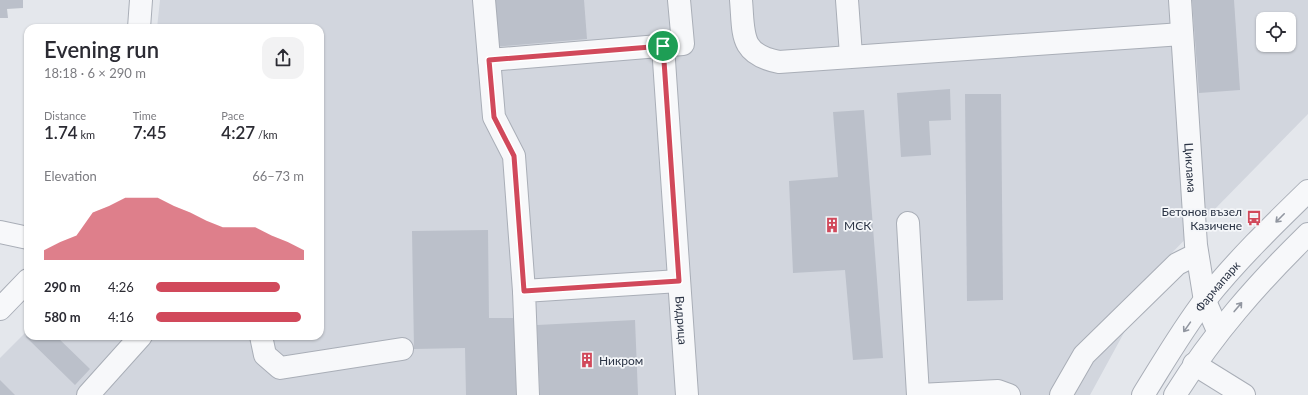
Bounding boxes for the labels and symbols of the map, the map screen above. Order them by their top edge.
pin [646,29,680,63]
street label: Циклама [1182,142,1200,193]
place label: Бетонов възел Казичене [1161,204,1242,233]
bus stop icon: Бетонов възел Казичене [1245,209,1263,227]
one-way arrow [1275,213,1285,223]
building icon: МСК [823,216,841,234]
place label: МСК [844,218,871,233]
street label: Фармапарк [1191,257,1243,314]
street label: Видрица [673,295,691,345]
one-way arrow [1234,301,1243,312]
one-way arrow [1183,321,1191,332]
building icon: Никром [578,351,596,369]
place label: Никром [599,353,643,368]

